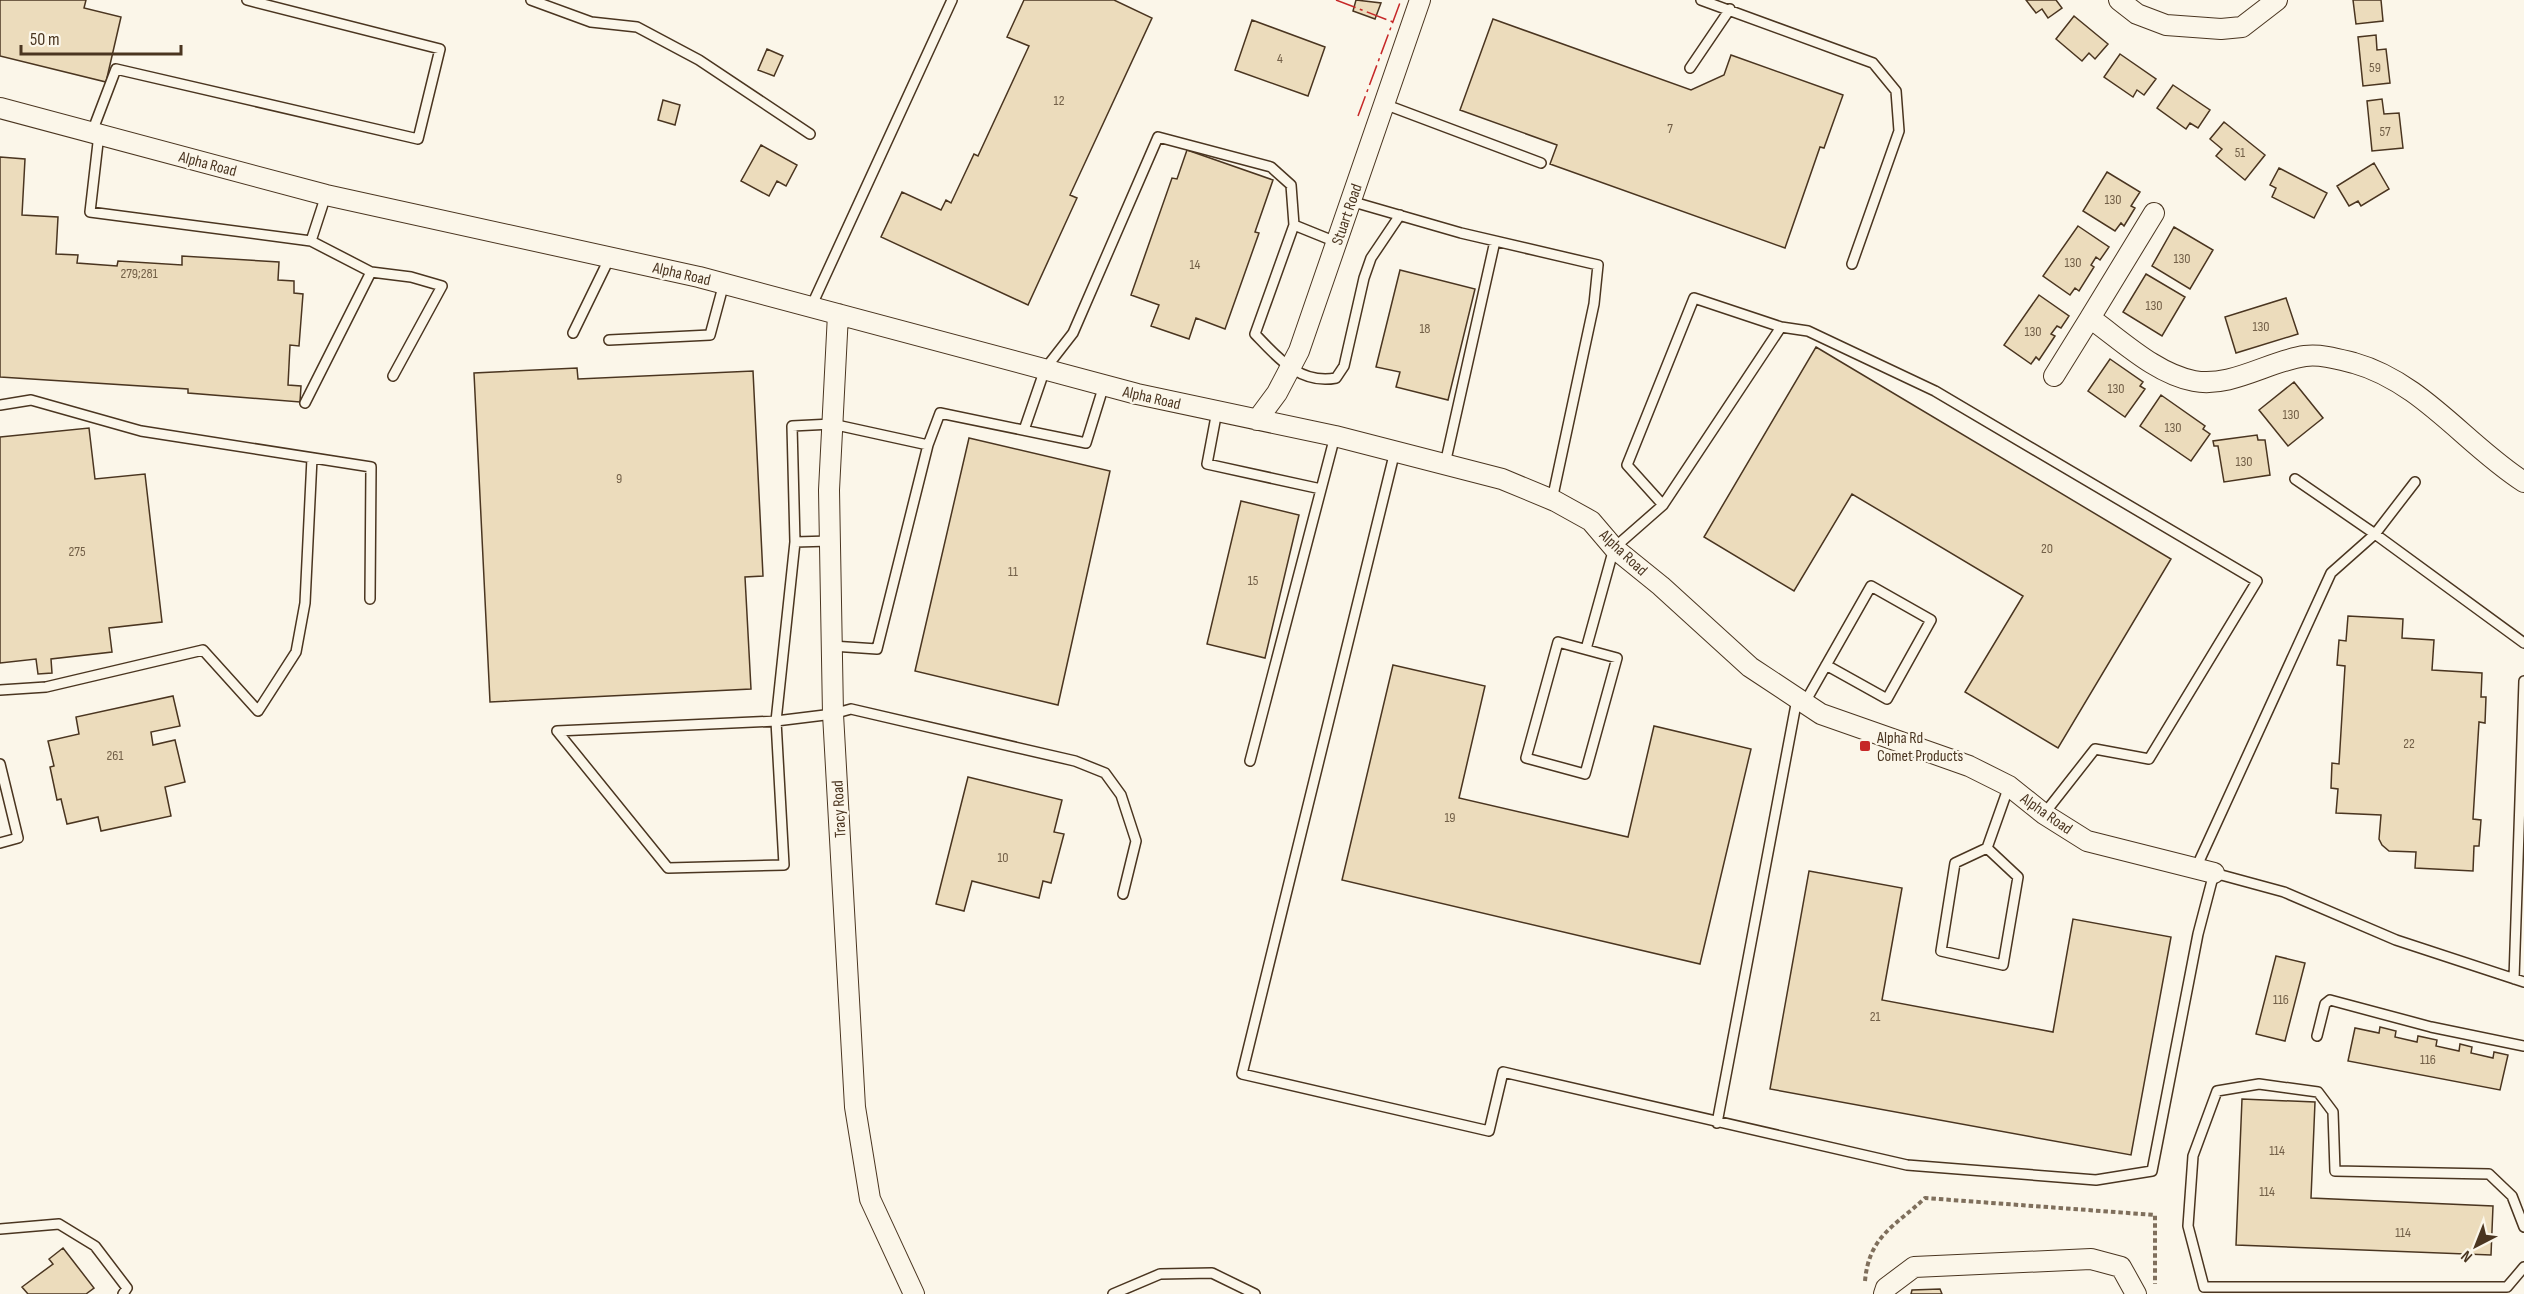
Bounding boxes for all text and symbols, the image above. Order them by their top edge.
scale bar [21,18,182,56]
text: 50 m [30,29,60,50]
house number: 4 [1277,50,1283,67]
house number: 59 [2369,59,2381,76]
house number: 12 [1054,92,1065,109]
house number: 7 [1667,120,1673,137]
house number: 57 [2379,123,2391,140]
house number: 51 [2235,144,2245,161]
street label: Alpha Road [176,147,239,181]
street label: Stuart Road [1328,181,1367,248]
house number: 130 [2104,191,2122,208]
house number: 130 [2173,250,2191,267]
house number: 130 [2064,254,2082,271]
house number: 14 [1190,256,1201,273]
street label: Alpha Road [650,258,712,290]
house number: 279;281 [120,265,158,282]
house number: 130 [2145,297,2163,314]
house number: 130 [2252,318,2270,335]
house number: 18 [1419,320,1431,337]
house number: 130 [2024,323,2042,340]
house number: 130 [2107,380,2125,397]
street label: Alpha Road [1120,382,1182,414]
house number: 130 [2282,406,2300,423]
house number: 130 [2164,419,2182,436]
house number: 130 [2235,453,2253,470]
house number: 9 [616,470,622,487]
street label: Alpha Road [1594,525,1651,580]
house number: 20 [2041,540,2053,557]
house number: 275 [69,543,86,560]
house number: 11 [1008,563,1018,580]
house number: 15 [1248,572,1259,589]
place label: Alpha Rd Comet Products [1876,729,1963,766]
house number: 22 [2403,735,2415,752]
marker: Alpha Rd Comet Products [1858,739,1872,753]
house number: 261 [107,747,123,764]
street label: Tracy Road [829,780,850,838]
street label: Alpha Road [2016,789,2076,839]
house number: 19 [1444,809,1456,826]
house number: 10 [997,849,1009,866]
house number: 116 [2273,991,2289,1008]
house number: 21 [1870,1008,1880,1025]
house number: 116 [2420,1051,2436,1068]
house number: 114 [2269,1142,2285,1159]
house number: 114 [2259,1183,2275,1200]
north arrow [2446,1216,2506,1276]
house number: 114 [2395,1224,2411,1241]
text: N [2457,1246,2476,1266]

